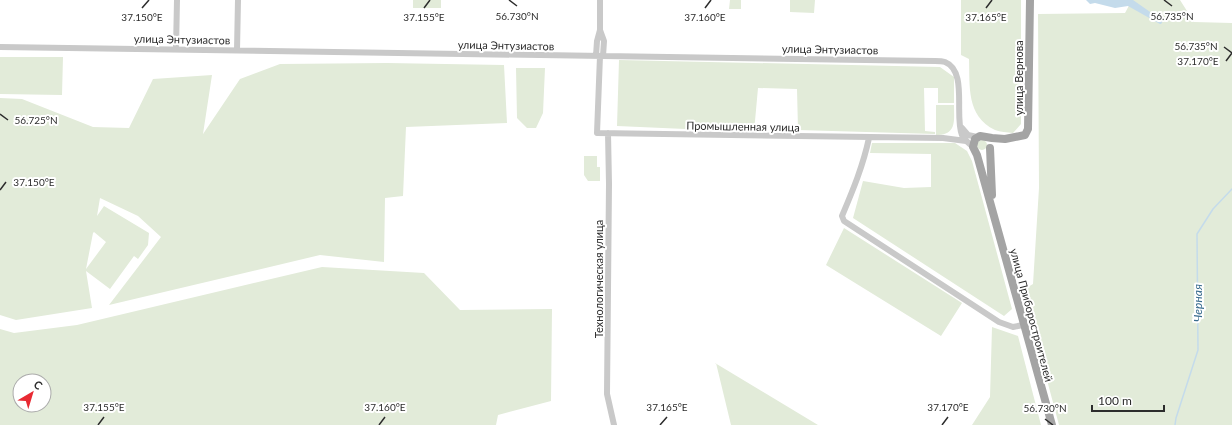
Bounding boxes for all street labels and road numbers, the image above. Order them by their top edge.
street label: улица Энтузиастов [134,32,230,46]
street label: улица Энтузиастов [458,38,554,52]
street label: улица Вернова [1012,40,1025,116]
street label: улица Энтузиастов [782,42,878,56]
street label: Промышленная улица [686,119,800,133]
street label: Технологическая улица [592,220,605,338]
street label: улица Приборостроителей [1008,247,1056,383]

